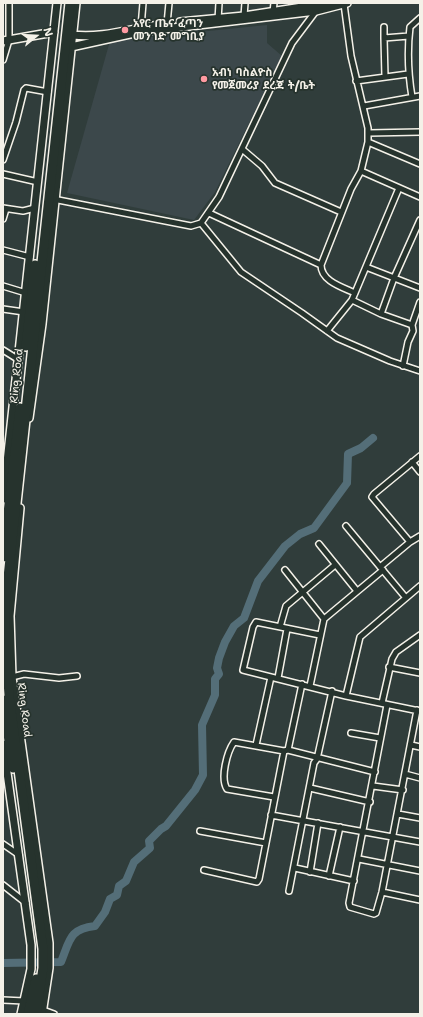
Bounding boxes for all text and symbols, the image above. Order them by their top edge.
north arrow [16,16,56,56]
place label: አየር ጤና ፈጣን መንገድ መግቢያ [133,17,204,43]
marker: አየር ጤና ፈጣን መንገድ መግቢያ [120,25,130,35]
text: N [39,26,56,39]
place label: አብነ ባስልዮስ የመጀመሪያ ደረጃ ት/ቤት [212,66,315,92]
marker: አብነ ባስልዮስ የመጀመሪያ ደረጃ ት/ቤት [199,74,209,84]
street label: Ring Road [8,348,26,404]
street label: Ring Road [14,682,34,738]

